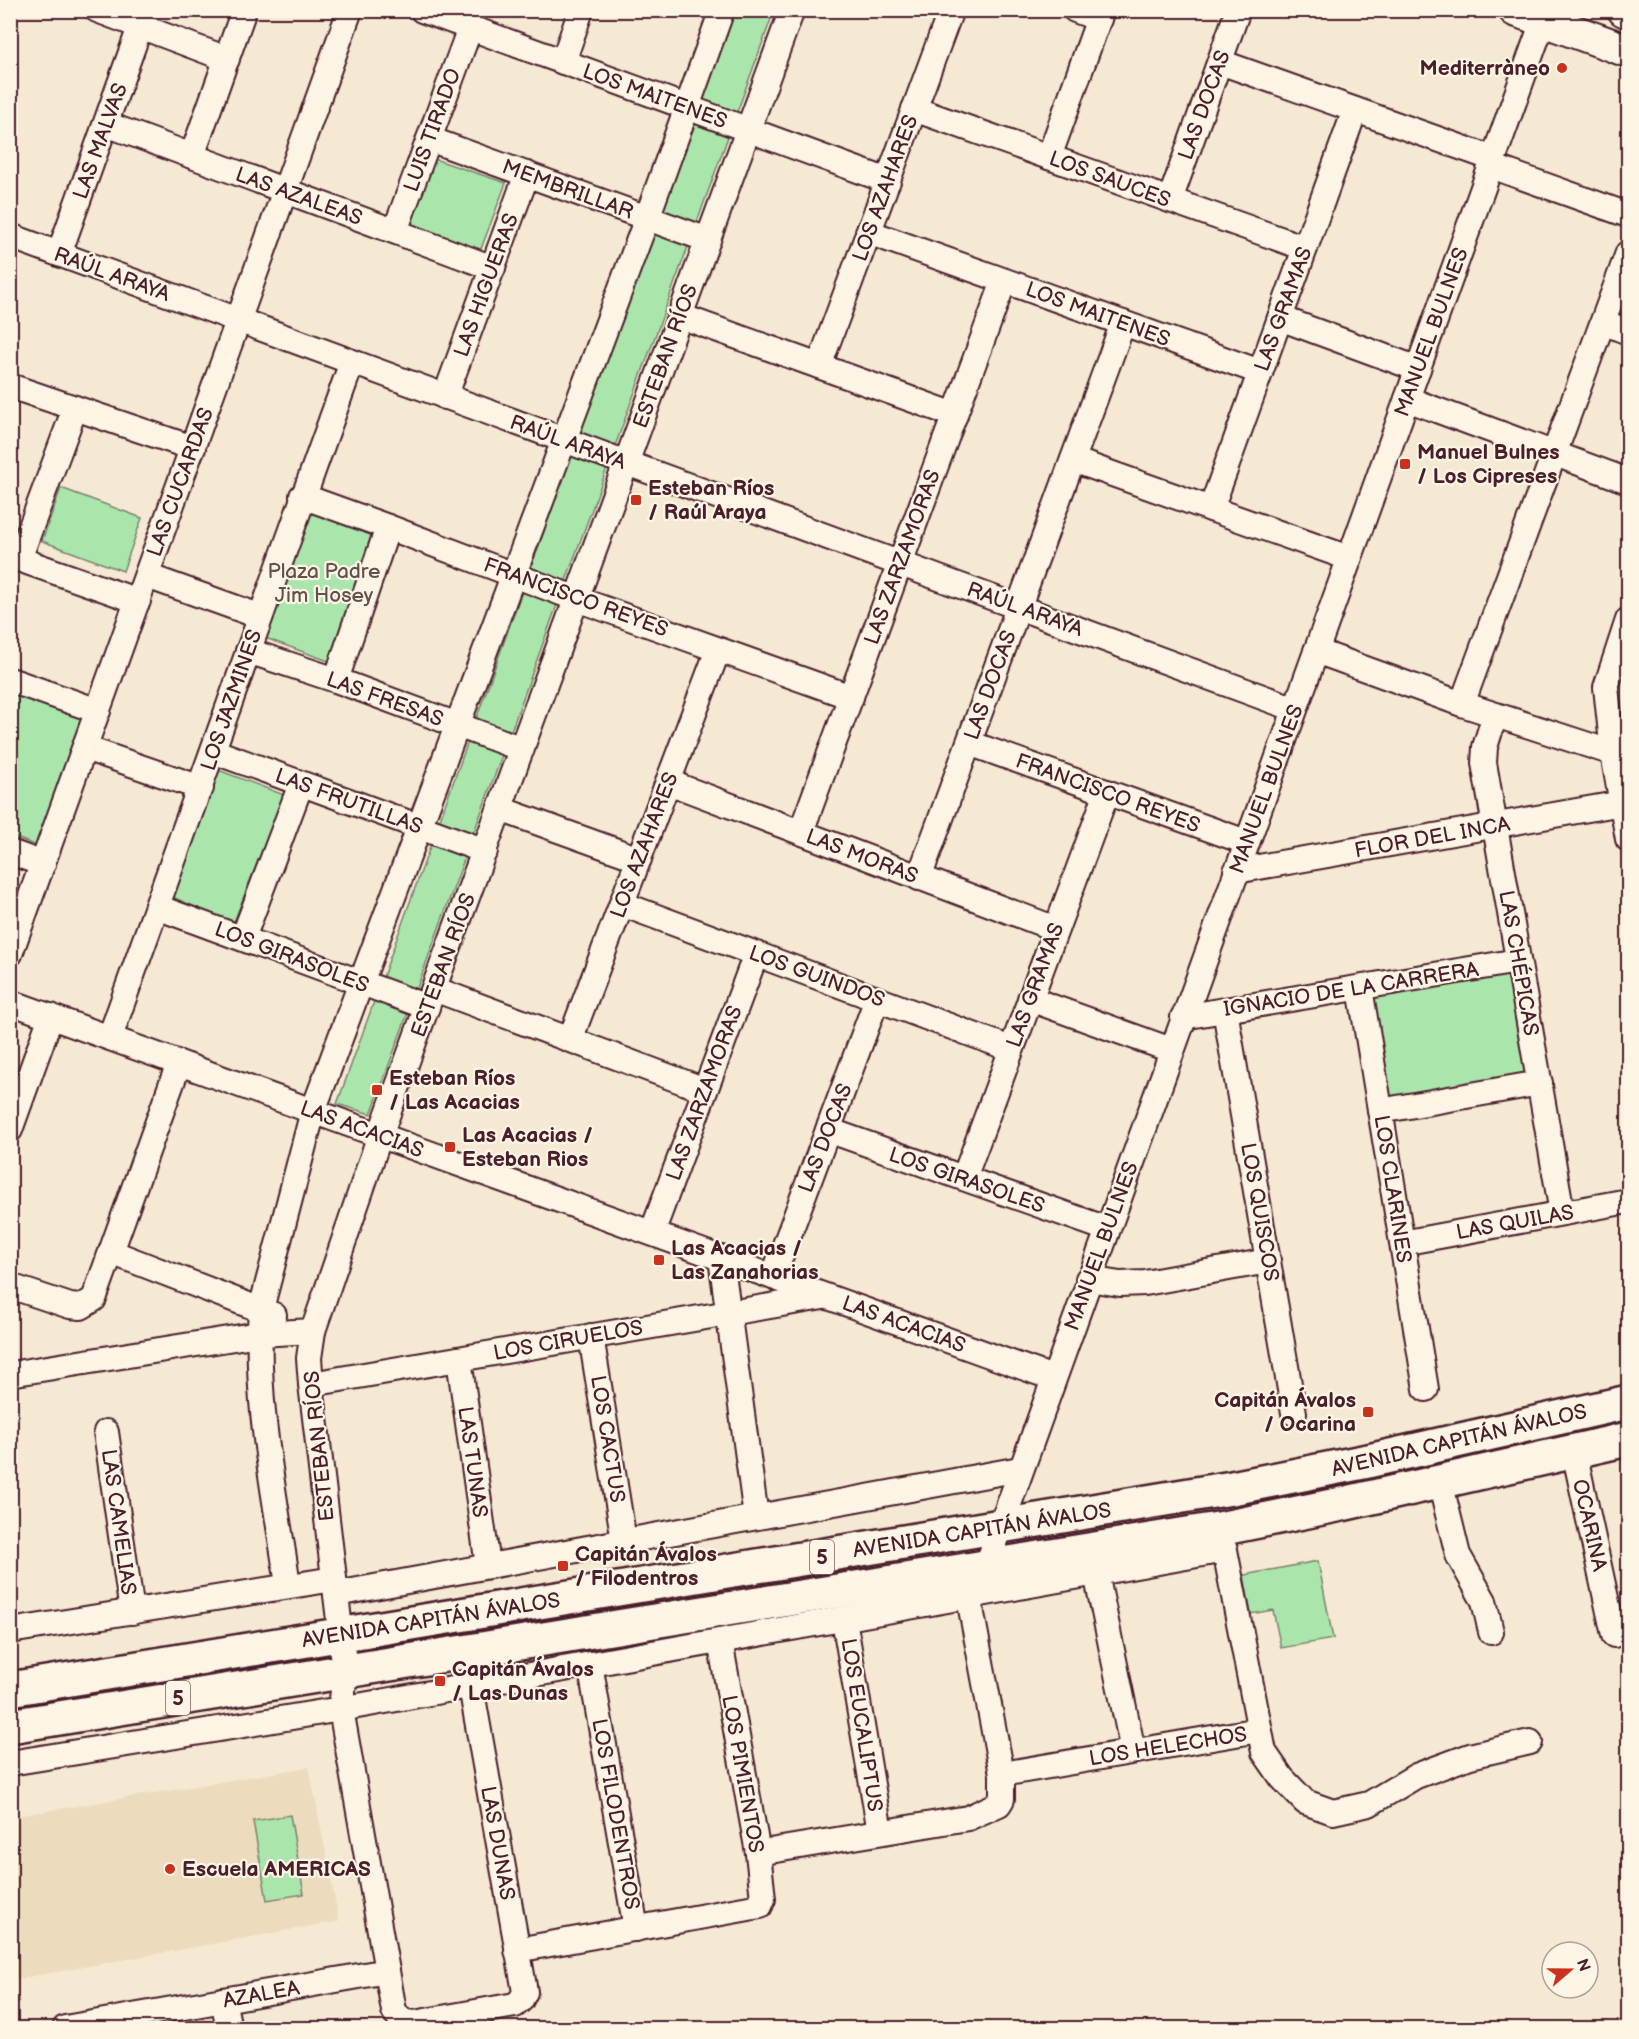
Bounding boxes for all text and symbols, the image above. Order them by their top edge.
street label: LAS DOCAS [1173,47,1236,163]
place label: Mediterràneo [1420,56,1550,81]
street label: LOS MAITENES [579,59,731,134]
marker: Mediterràneo [1555,61,1569,75]
street label: LUIS TIRADO [399,65,466,195]
street label: LAS MALVAS [68,80,133,202]
street label: LOS AZAHARES [847,112,924,265]
street label: LOS SAUCES [1046,146,1174,213]
street label: MEMBRILLAR [499,154,637,225]
street label: LAS AZALEAS [232,162,366,231]
street label: LAS HIGUERAS [449,210,524,360]
street label: RAÚL ARAYA [50,242,173,307]
street label: LAS GRAMAS [1249,244,1318,375]
street label: MANUEL BULNES [1389,244,1474,420]
street label: LOS MAITENES [1022,277,1174,352]
street label: ESTEBAN RÍOS [628,281,703,432]
street label: LAS CUCARDAS [142,404,219,560]
street label: RAÚL ARAYA [506,410,629,475]
place label: Manuel Bulnes / Los Cipreses [1417,440,1560,489]
marker: Manuel Bulnes / Los Cipreses [1398,457,1412,471]
street label: LAS ZARZAMORAS [859,466,946,648]
place label: Esteban Ríos / Raúl Araya [648,476,774,525]
marker: Esteban Ríos / Raúl Araya [629,493,643,507]
street label: FRANCISCO REYES [480,552,671,642]
park label: Plaza Padre Jim Hosey [268,559,380,608]
street label: RAÚL ARAYA [963,577,1086,642]
street label: LOS JAZMINES [196,626,267,774]
street label: LAS DOCAS [959,627,1022,743]
street label: LAS FRESAS [323,667,447,732]
street label: MANUEL BULNES [1224,701,1309,877]
street label: FRANCISCO REYES [1012,748,1203,838]
street label: LAS FRUTILLAS [272,763,426,840]
street label: LOS AZAHARES [605,769,684,922]
street label: FLOR DEL INCA [1352,811,1512,863]
street label: LAS MORAS [802,824,921,889]
street label: LAS CHÉPICAS [1493,888,1544,1038]
street label: ESTEBAN RÍOS [406,890,481,1041]
street label: LOS GIRASOLES [211,917,372,998]
street label: LAS GRAMAS [1001,920,1070,1051]
street label: LOS GUINDOS [745,940,888,1013]
street label: IGNACIO DE LA CARRERA [1222,957,1481,1022]
street label: LAS ZARZAMORAS [661,1002,748,1184]
place label: Esteban Ríos / Las Acacias [389,1066,520,1115]
street label: LAS DOCAS [793,1080,858,1196]
marker: Esteban Ríos / Las Acacias [370,1083,384,1097]
street label: LAS ACACIAS [297,1096,427,1163]
street label: LOS CLARINES [1368,1113,1417,1265]
place label: Las Acacias / Esteban Rios [462,1123,593,1172]
marker: Las Acacias / Esteban Rios [443,1140,457,1154]
street label: LOS QUISCOS [1235,1141,1284,1283]
street label: LOS GIRASOLES [886,1142,1048,1219]
street label: MANUEL BULNES [1059,1158,1144,1334]
street label: LAS QUILAS [1454,1200,1576,1245]
place label: Las Acacias / Las Zanahorias [671,1236,819,1285]
marker: Las Acacias / Las Zanahorias [652,1253,666,1267]
street label: LAS ACACIAS [839,1291,969,1358]
street label: LOS CIRUELOS [491,1315,645,1366]
street label: ESTEBAN RÍOS [299,1369,340,1523]
street label: LOS CACTUS [585,1374,630,1505]
place label: Capitán Ávalos / Ocarina [1214,1386,1356,1437]
street label: AVENIDA CAPITÁN ÁVALOS [1329,1399,1589,1482]
street label: LAS TUNAS [452,1405,493,1519]
marker: Capitán Ávalos / Ocarina [1361,1405,1375,1419]
street label: LAS CAMELIAS [96,1447,141,1597]
street label: OCARINA [1567,1477,1612,1574]
street label: AVENIDA CAPITÁN ÁVALOS [851,1498,1113,1563]
place label: Capitán Ávalos / Filodentros [575,1540,717,1591]
road number: 5 [810,1540,834,1574]
marker: Capitán Ávalos / Filodentros [556,1559,570,1573]
street label: AVENIDA CAPITÁN ÁVALOS [300,1588,562,1653]
street label: LOS EUCALIPTUS [835,1637,888,1814]
place label: Capitán Ávalos / Las Dunas [452,1655,594,1706]
marker: Capitán Ávalos / Las Dunas [433,1674,447,1688]
road number: 5 [166,1681,190,1715]
street label: LOS PIMIENTOS [716,1693,769,1855]
street label: LOS FILODENTROS [586,1717,645,1911]
street label: LOS HELECHOS [1087,1722,1249,1771]
street label: LAS DUNAS [475,1784,520,1902]
place label: Escuela AMERICAS [182,1857,371,1882]
marker: Escuela AMERICAS [163,1862,177,1876]
north arrow [1540,1940,1600,2000]
text: N [1572,1956,1594,1974]
street label: AZALEA [221,1975,301,2014]

